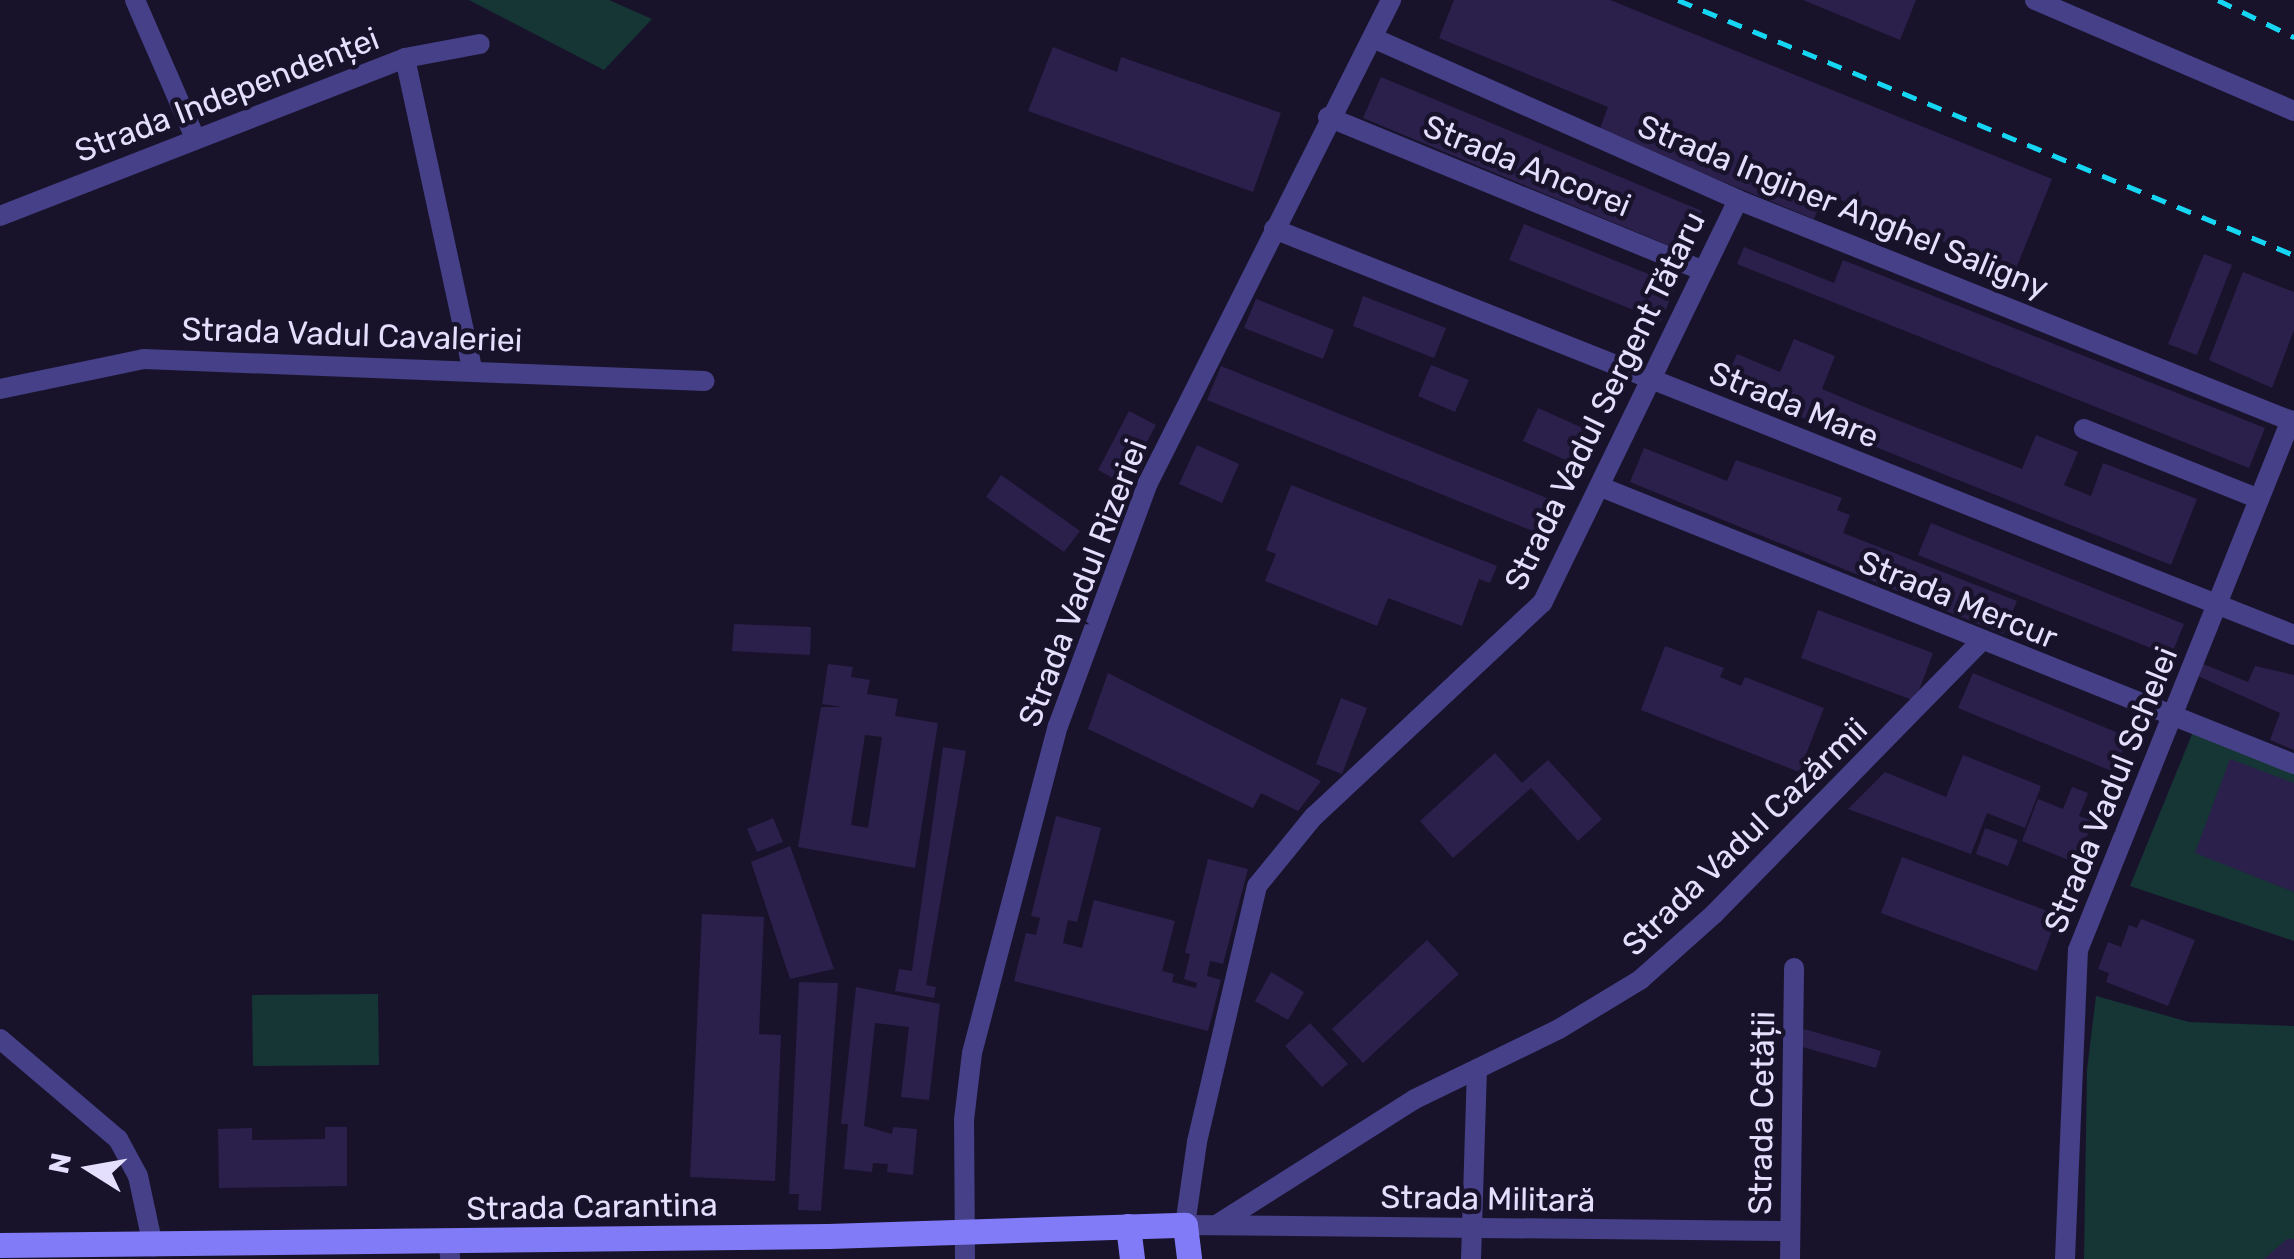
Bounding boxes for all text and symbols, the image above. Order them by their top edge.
street label: Strada Independenței [70,19,384,171]
street label: Strada Ancorei [1417,107,1637,225]
street label: Strada Inginer Anghel Saligny [1632,107,2054,307]
street label: Strada Vadul Sergent Tătaru [1496,205,1714,597]
street label: Strada Vadul Cavaleriei [180,310,524,360]
street label: Strada Mare [1704,354,1884,456]
street label: Strada Vadul Rizeriei [1010,433,1156,733]
street label: Strada Mercur [1853,543,2063,657]
street label: Strada Vadul Schelei [2036,641,2186,939]
street label: Strada Vadul Cazărmii [1614,710,1876,964]
street label: Strada Cetății [1741,1011,1783,1215]
north arrow [40,1119,140,1219]
text: N [42,1150,78,1176]
street label: Strada Militară [1380,1178,1596,1220]
street label: Strada Carantina [466,1186,718,1228]

